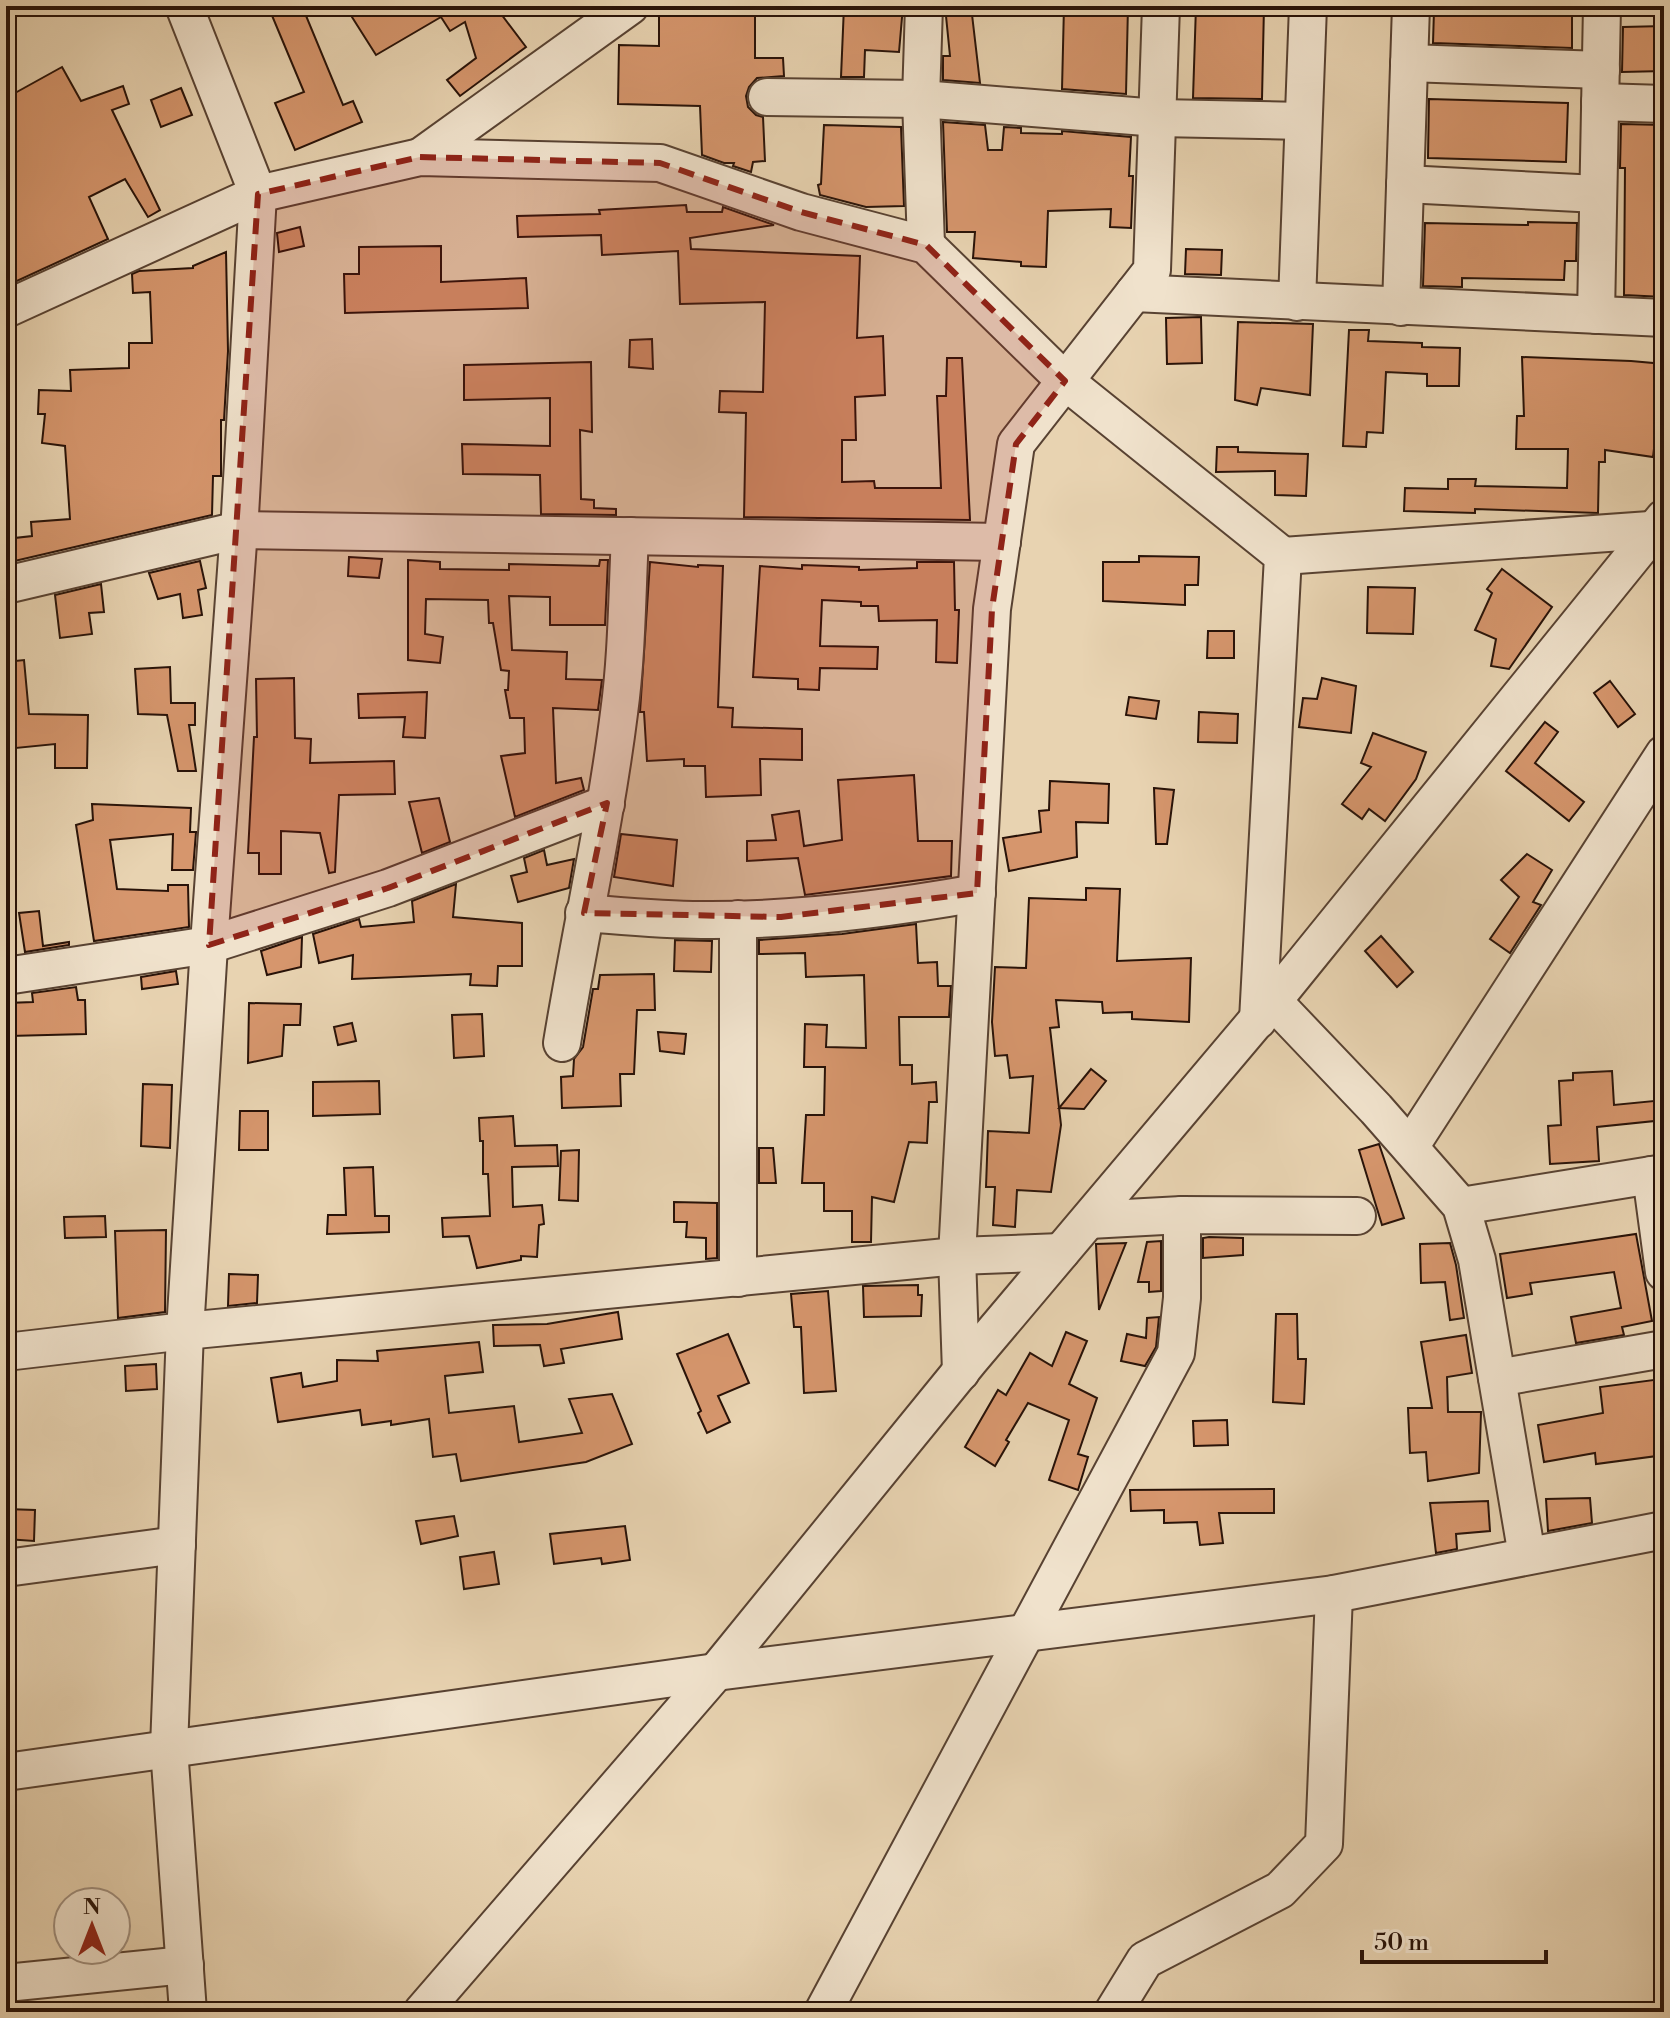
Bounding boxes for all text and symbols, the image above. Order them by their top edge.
north arrow [52,1886,132,1966]
text: N [83,1894,101,1921]
scale bar [1362,1914,1546,1964]
text: 50 m [1374,1928,1429,1958]

